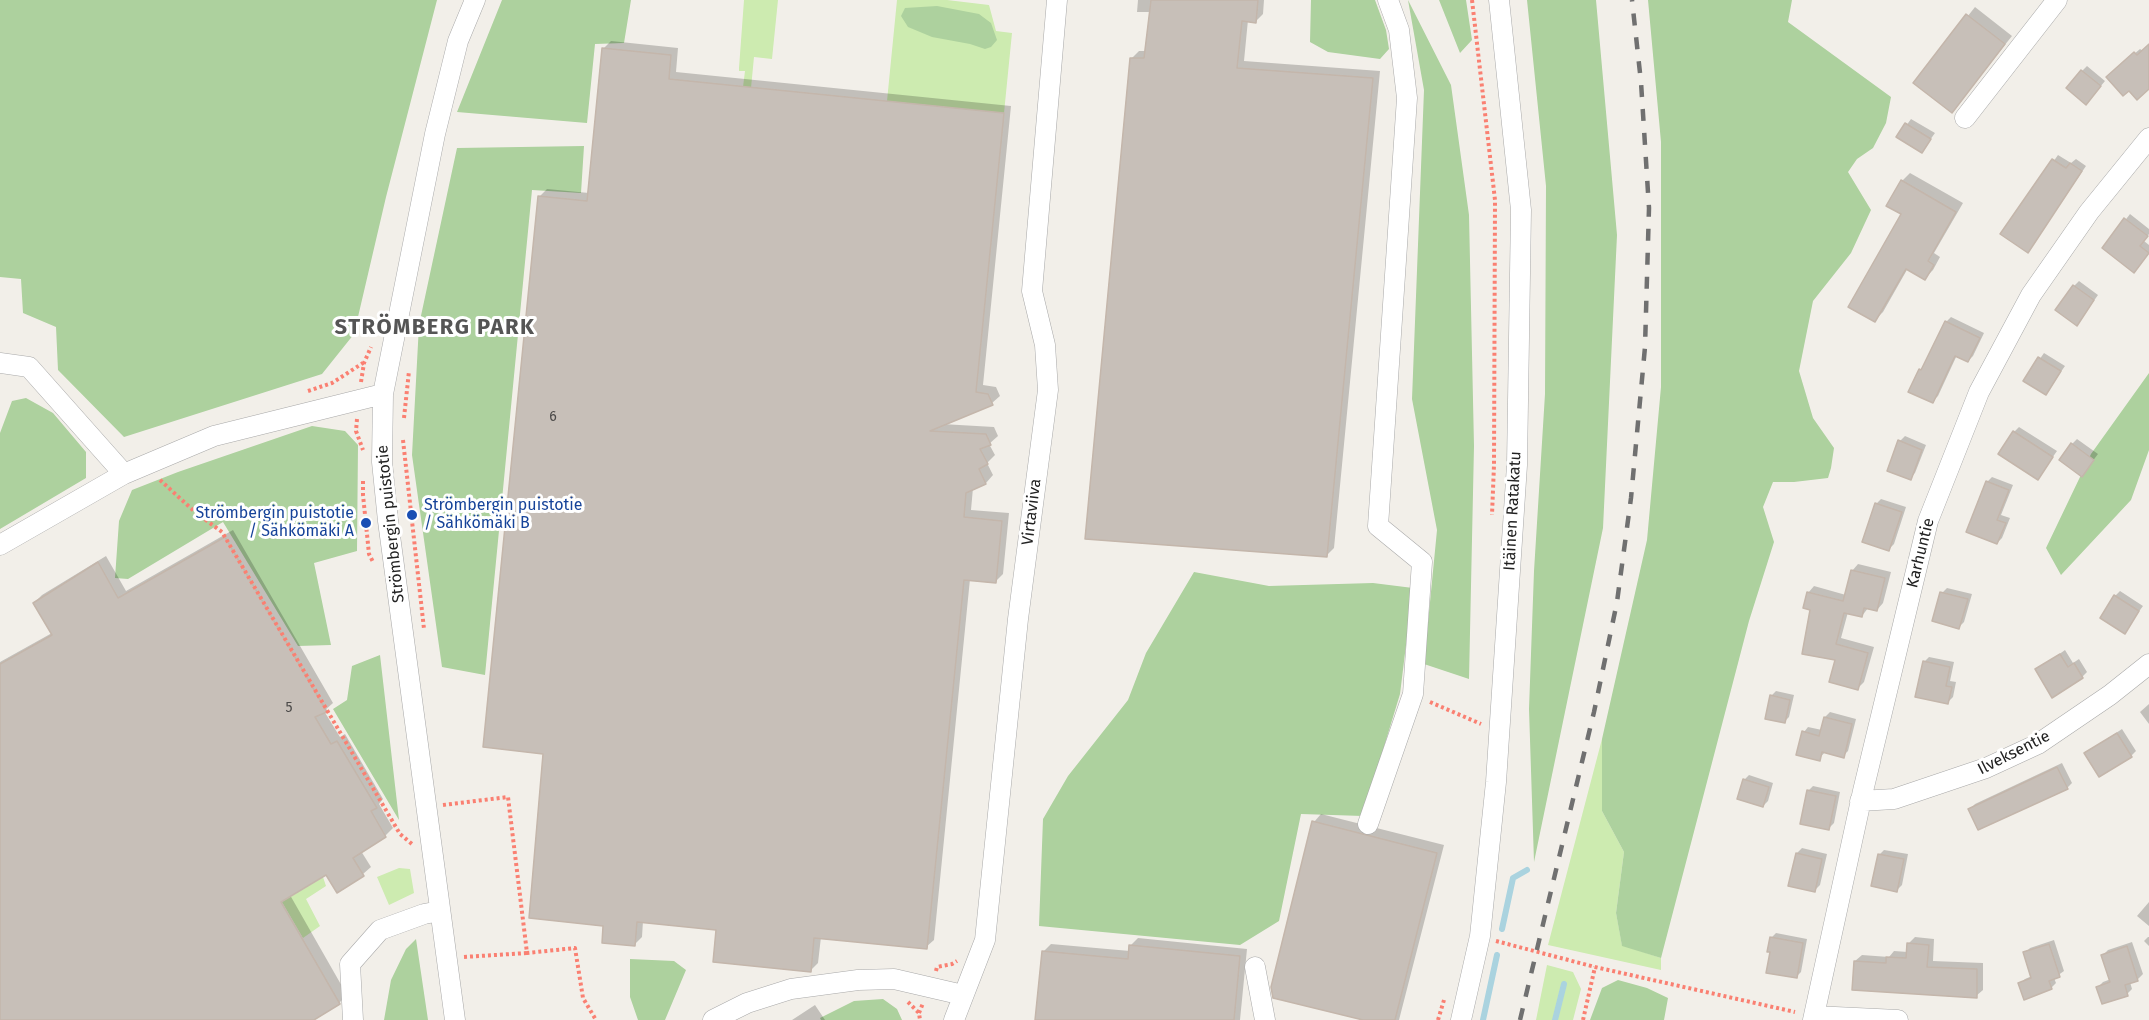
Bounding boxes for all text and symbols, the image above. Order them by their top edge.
district label: STRÖMBERG PARK [335,315,535,341]
house number: 6 [549,409,557,425]
street label: Strömbergin puistotie [373,444,409,604]
street label: Itäinen Ratakatu [1500,451,1526,571]
street label: Virtaviiva [1018,478,1046,546]
place label: Strömbergin puistotie / Sähkömäki B [424,496,583,534]
place label: Strömbergin puistotie / Sähkömäki A [195,504,354,542]
marker: Strömbergin puistotie / Sähkömäki B [405,508,419,522]
marker: Strömbergin puistotie / Sähkömäki A [359,516,373,530]
street label: Karhuntie [1903,516,1939,590]
house number: 5 [285,700,293,716]
street label: Ilveksentie [1975,727,2053,779]

